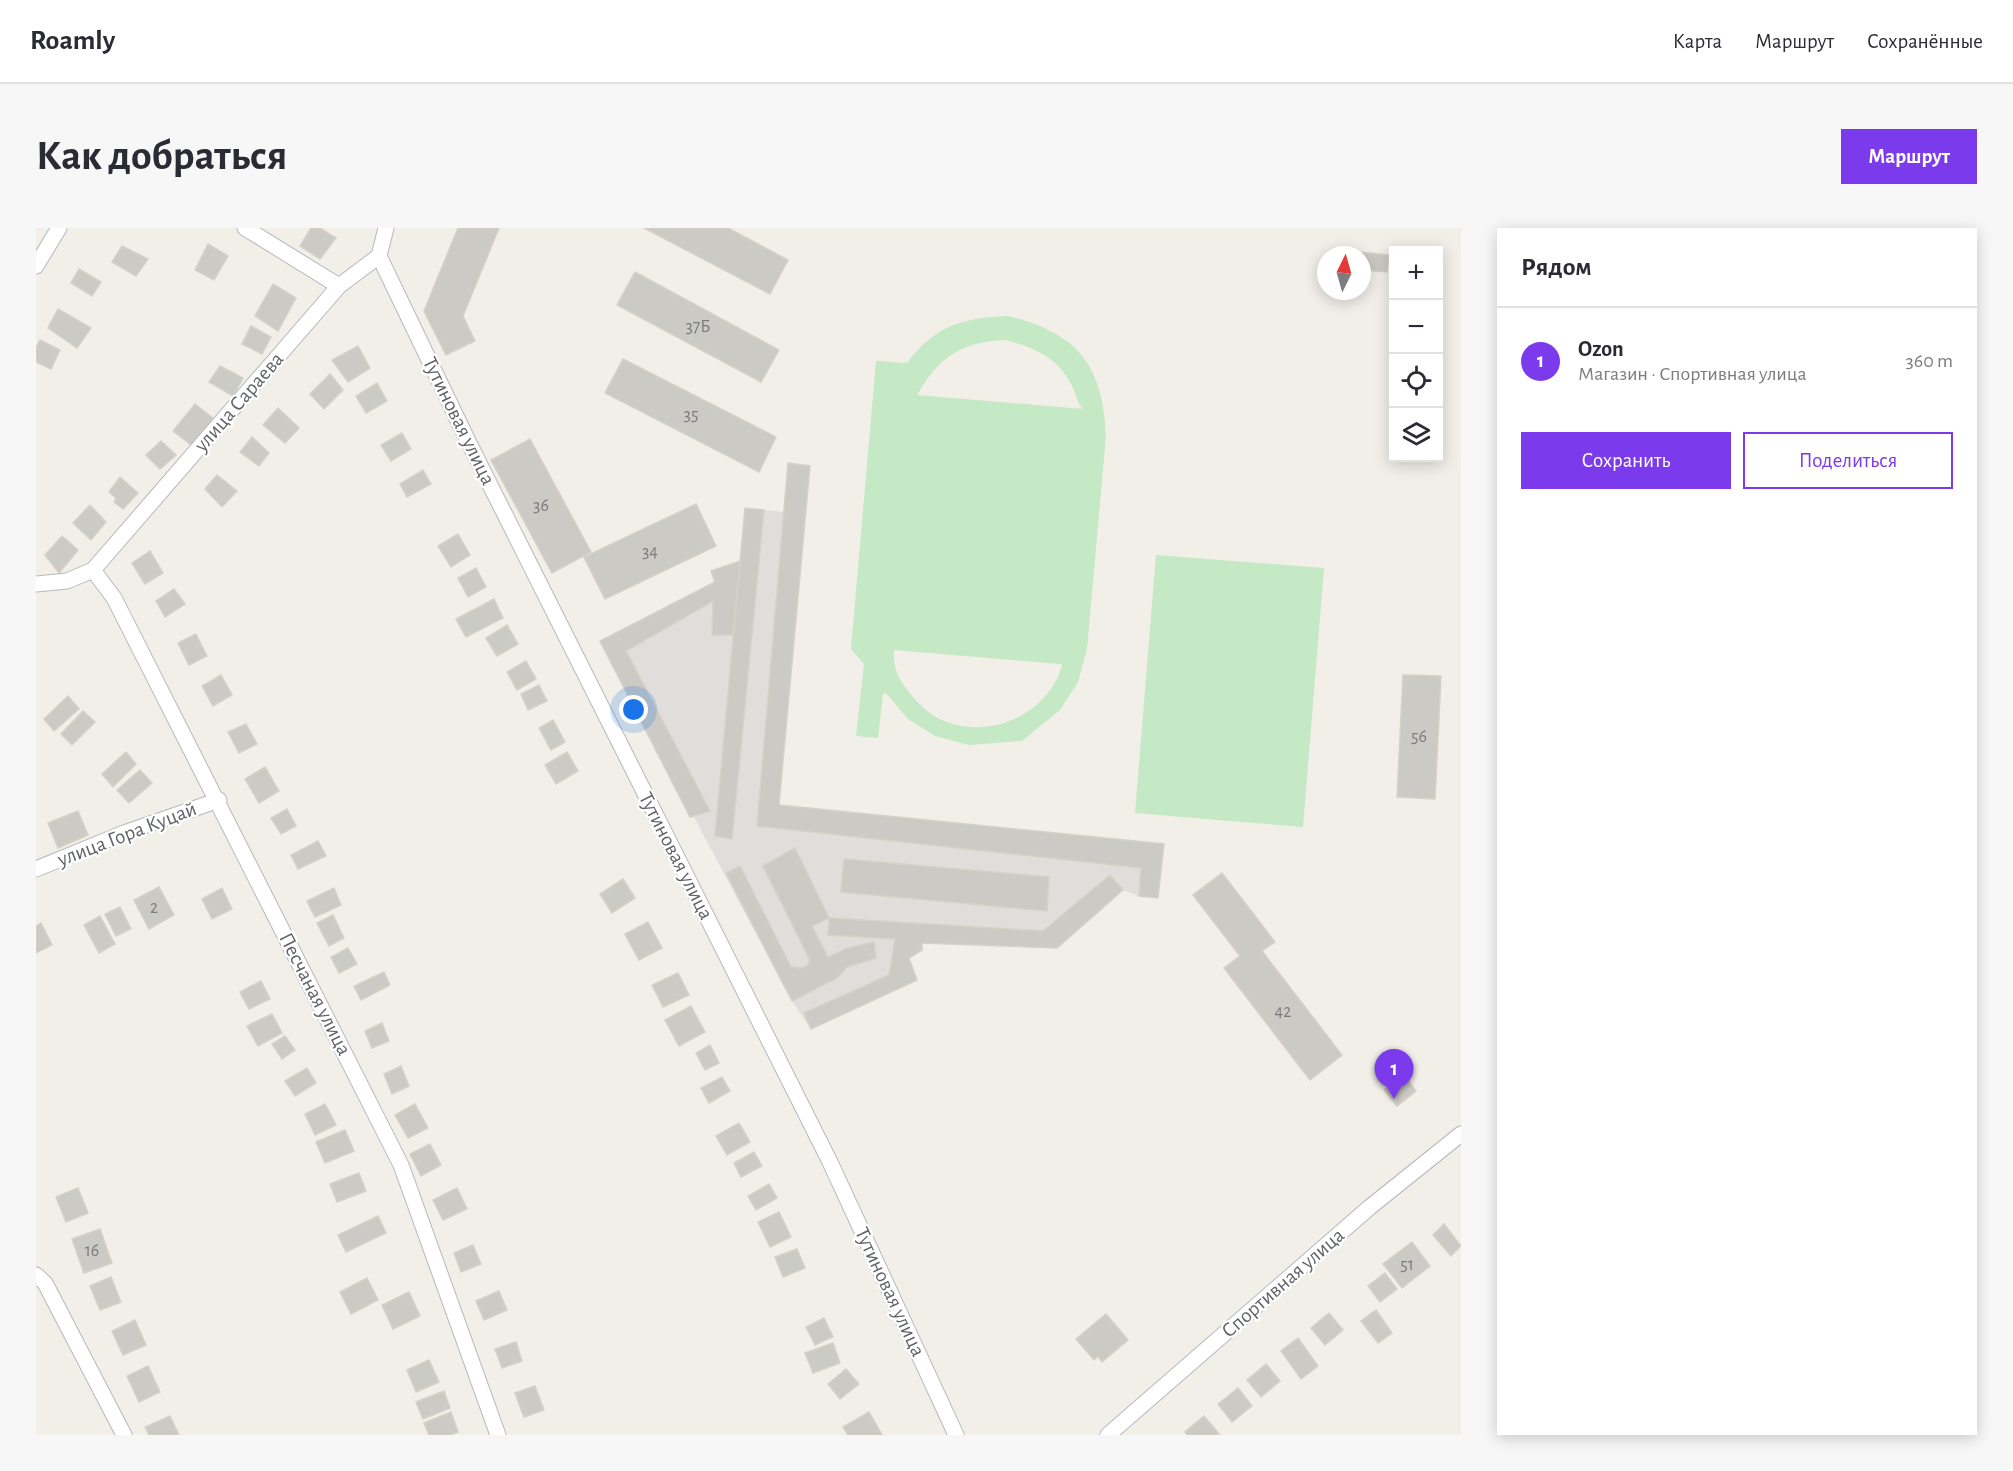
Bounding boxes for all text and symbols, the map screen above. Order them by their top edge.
text: Roamly [30,27,115,55]
text: Карта [1673,31,1722,52]
text: Маршрут [1755,31,1834,52]
text: Сохранённые [1867,31,1983,52]
button: Маршрут [1841,129,1977,184]
text: Как добраться [36,135,287,177]
north arrow [1317,246,1371,300]
map controls [1389,246,1443,462]
button: + [1389,246,1443,300]
text: Рядом [1521,254,1592,280]
button: − [1389,300,1443,354]
house number: 37Б [685,318,711,336]
text: Ozon [1578,338,1624,360]
street label: улица Сараева [190,348,288,456]
text: 1 [1537,351,1544,371]
text: 360 m [1906,351,1953,371]
street label: Тутиновая улица [419,354,499,489]
button: locate [1389,354,1443,408]
text: Магазин · Спортивная улица [1578,364,1807,384]
house number: 35 [684,406,698,424]
button: layers [1389,408,1443,462]
button: Сохранить [1521,432,1731,489]
button: Поделиться [1743,432,1953,489]
house number: 36 [533,497,549,515]
house number: 34 [642,543,658,561]
your location [619,695,648,724]
house number: 56 [1411,728,1427,746]
street label: Тутиновая улица [635,789,717,923]
street label: улица Гора Куцай [54,798,199,870]
house number: 2 [150,899,158,917]
street label: Песчаная улица [275,929,355,1059]
house number: 42 [1275,1003,1291,1021]
pin: 1 [1374,1050,1414,1099]
street label: Тутиновая улица [851,1224,929,1360]
street label: Спортивная улица [1218,1224,1349,1342]
house number: 16 [85,1242,99,1260]
house number: 51 [1400,1256,1414,1274]

